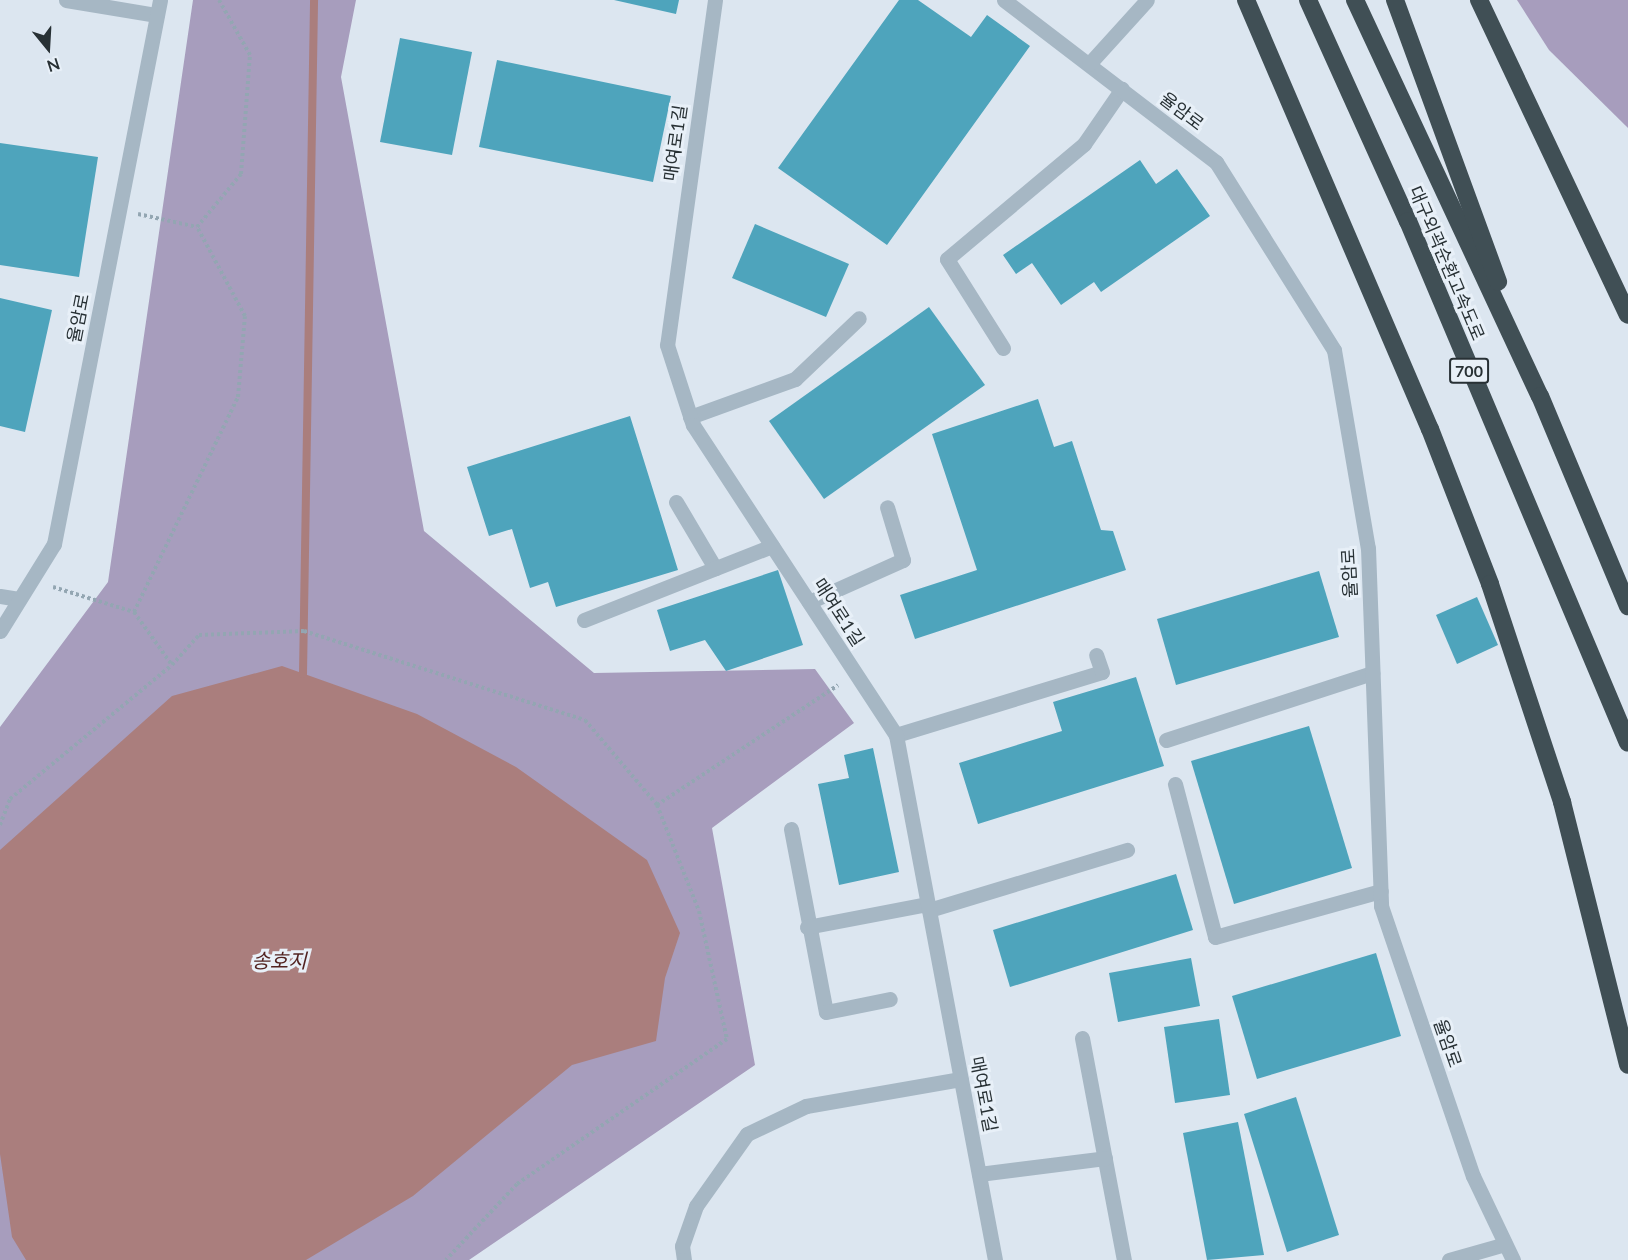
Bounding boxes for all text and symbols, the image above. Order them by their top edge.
north arrow [18,18,78,78]
text: N [45,55,63,77]
street label: 율암로 [1156,87,1208,135]
street label: 매여로1길 [659,104,691,182]
street label: 대구외곽순환고속도로 [1405,183,1489,343]
street label: 율암로 [63,292,93,344]
road number: 700 [1448,358,1490,384]
street label: 율암로 [1337,548,1361,598]
street label: 매여로1길 [809,574,869,650]
water label: 송호지 [251,948,307,972]
street label: 율암로 [1430,1016,1466,1070]
street label: 매여로1길 [966,1054,1002,1134]

